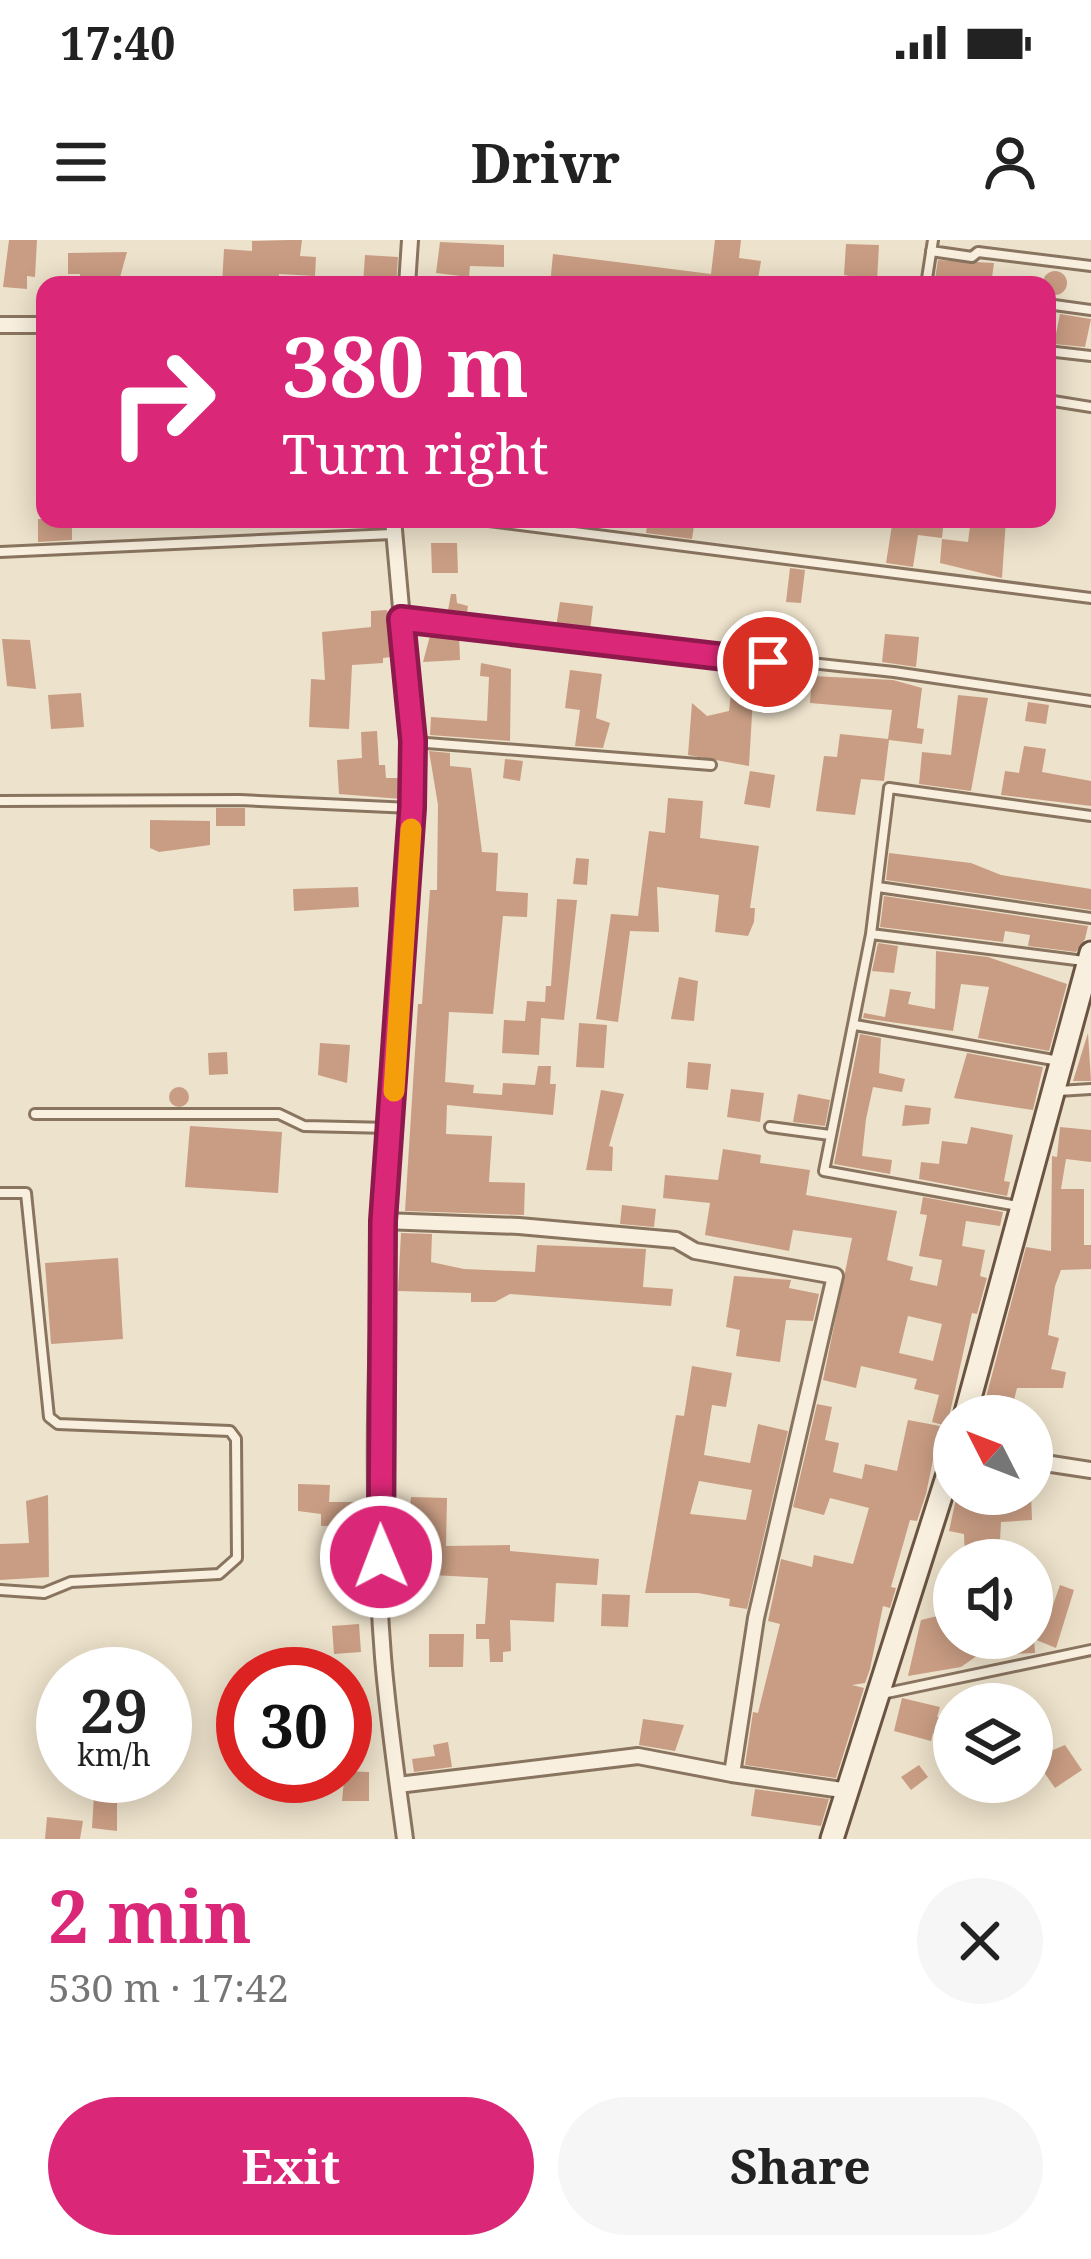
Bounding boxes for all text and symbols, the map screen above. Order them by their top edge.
text: 17:40 [60,12,175,73]
text: Drivr [471,125,620,199]
icon: menu [48,129,114,195]
icon: person [977,129,1043,195]
text: 380 m [282,307,529,422]
icon: right [84,324,240,480]
text: Turn right [282,416,549,490]
pin [717,611,819,713]
icon: arrive [735,629,801,695]
north arrow [933,1395,1053,1515]
map controls [933,1395,1053,1803]
position arrow [318,1494,444,1620]
button: sound [933,1539,1053,1659]
speed limit sign: 30 [216,1647,372,1803]
text: 29 [80,1669,148,1751]
button: layers [933,1683,1053,1803]
text: km/h [77,1734,151,1775]
text: 2 min [48,1866,252,1964]
button: close [917,1878,1043,2004]
text: 530 m · 17:42 [48,1960,289,2013]
button: Exit [48,2097,534,2235]
button: Share [558,2097,1043,2235]

